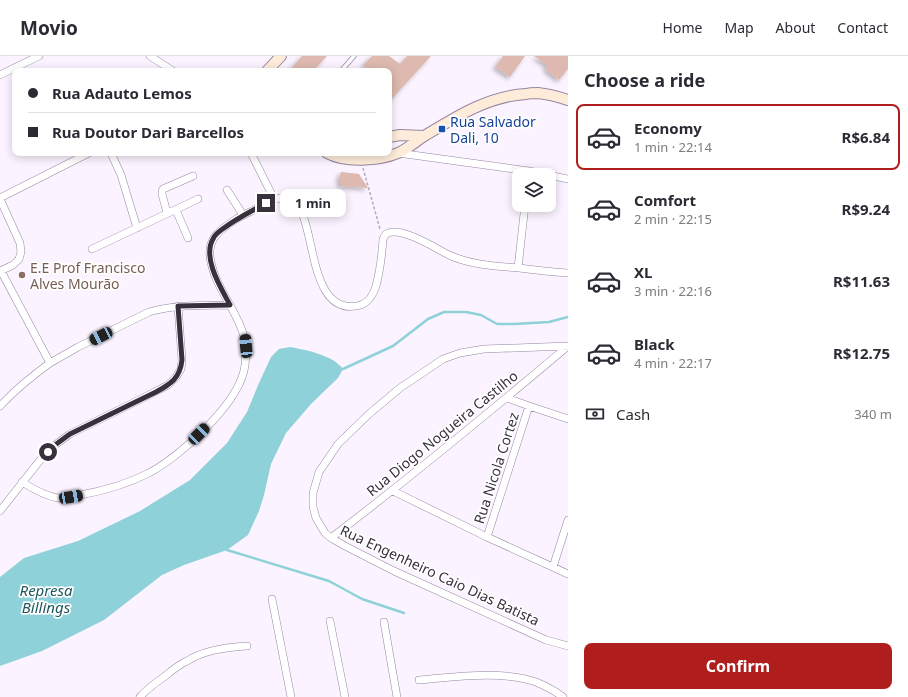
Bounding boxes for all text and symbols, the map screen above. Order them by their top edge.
text: Movio [20,15,78,41]
text: Home [663,18,702,37]
text: Map [724,18,754,37]
text: About [776,18,815,37]
text: Contact [837,18,888,37]
text: Choose a ride [584,68,705,92]
text: Rua Adauto Lemos [52,83,192,103]
place label: Rua Salvador Dali, 10 [450,112,536,147]
text: Economy [634,118,702,138]
icon: car [586,119,622,155]
text: Rua Doutor Dari Barcellos [52,122,244,142]
marker: Rua Salvador Dali, 10 [437,124,447,134]
text: R$6.84 [842,127,890,147]
text: 1 min · 22:14 [634,138,712,156]
map controls [512,168,556,212]
button: layers [512,168,556,212]
callout: 1 min [280,189,346,217]
text: Comfort [634,190,696,210]
icon: car [586,191,622,227]
route end [257,194,275,212]
text: 1 min [295,194,331,212]
text: R$9.24 [842,199,890,219]
text: 2 min · 22:15 [634,210,712,228]
place label: E.E Prof Francisco Alves Mourão [30,258,145,293]
text: XL [634,262,652,282]
icon: car [586,263,622,299]
marker: E.E Prof Francisco Alves Mourão [17,270,27,280]
text: R$11.63 [833,271,890,291]
text: 3 min · 22:16 [634,282,712,300]
car [88,325,114,347]
car [239,334,253,358]
text: Black [634,334,674,354]
icon: car [586,335,622,371]
text: R$12.75 [833,343,890,363]
text: 4 min · 22:17 [634,354,712,372]
street label: Rua Diogo Nogueira Castilho [362,366,522,500]
icon: cash [584,403,606,425]
text: Cash [616,404,650,424]
text: 340 m [854,405,892,423]
street label: Rua Nicola Cortez [469,410,523,526]
car [186,421,212,447]
route start [39,443,57,461]
car [58,489,84,505]
street label: Rua Engenheiro Caio Dias Batista [337,520,543,630]
water label: Represa Billings [20,580,73,617]
button: Confirm [584,643,892,689]

